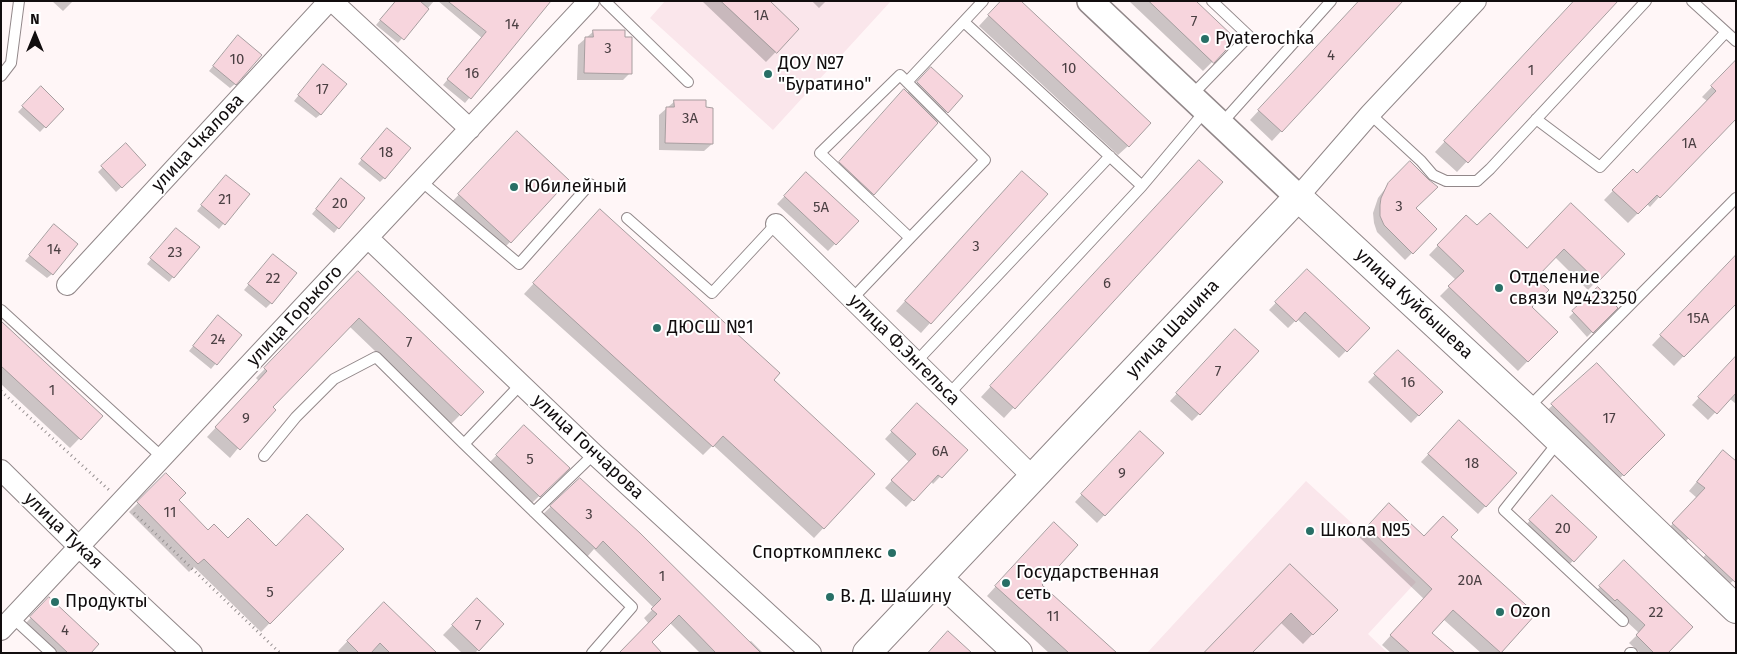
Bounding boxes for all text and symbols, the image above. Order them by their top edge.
house number: 1А [753,7,769,25]
north arrow [10,10,60,60]
text: N [30,11,40,28]
house number: 7 [1191,13,1197,31]
house number: 14 [505,16,519,34]
place label: Pyaterochka [1215,28,1315,50]
marker: Pyaterochka [1199,33,1211,45]
house number: 3 [604,40,612,58]
house number: 4 [1327,47,1335,65]
house number: 10 [230,51,244,69]
place label: ДОУ №7 "Буратино" [778,53,871,96]
house number: 10 [1062,60,1076,78]
house number: 1 [1528,62,1534,80]
house number: 16 [465,65,479,83]
marker: ДОУ №7 "Буратино" [762,68,774,80]
house number: 17 [315,81,329,99]
street label: улица Чкалова [147,90,249,196]
house number: 3А [682,110,698,128]
house number: 1А [1681,135,1697,153]
house number: 18 [379,144,393,162]
place label: Юбилейный [524,176,627,198]
marker: Юбилейный [508,181,520,193]
house number: 21 [218,191,232,209]
house number: 20 [332,195,348,213]
house number: 3 [1395,198,1403,216]
house number: 5А [813,199,829,217]
house number: 3 [972,238,980,256]
house number: 14 [47,241,61,259]
house number: 23 [168,244,182,262]
street label: улица Куйбышева [1351,244,1477,364]
street label: улица Горького [243,261,347,371]
place label: Отделение связи №423250 [1509,267,1637,310]
house number: 22 [266,270,280,288]
house number: 6 [1103,275,1111,293]
street label: улица Шашина [1122,275,1224,383]
marker: Отделение связи №423250 [1493,282,1505,294]
street label: улица Ф.Энгельса [844,290,964,410]
house number: 15А [1687,310,1709,328]
place label: ДЮСШ №1 [667,317,754,339]
marker: ДЮСШ №1 [651,322,663,334]
house number: 24 [211,331,225,349]
house number: 7 [406,334,412,352]
house number: 7 [1215,363,1221,381]
house number: 16 [1401,374,1415,392]
house number: 1 [49,382,55,400]
street label: улица Гончарова [528,390,648,504]
house number: 9 [242,410,250,428]
house number: 17 [1602,410,1616,428]
house number: 6А [932,443,948,461]
house number: 5 [526,451,534,469]
house number: 18 [1465,455,1479,473]
house number: 9 [1118,465,1126,483]
street label: улица Тукая [19,488,107,574]
house number: 11 [164,504,176,522]
house number: 3 [585,506,593,524]
place label: Школа №5 [1320,520,1410,542]
house number: 20 [1555,520,1571,538]
marker: Школа №5 [1304,525,1316,537]
place label: Спорткомплекс [752,542,882,564]
marker: Спорткомплекс [886,547,898,559]
place label: Государственная сеть [1016,562,1159,604]
house number: 1 [659,568,665,586]
house number: 20А [1458,572,1482,590]
marker: Государственная сеть [1000,577,1012,589]
house number: 5 [266,584,274,602]
place label: В. Д. Шашину [840,586,951,608]
place label: Продукты [65,591,148,613]
marker: В. Д. Шашину [824,591,836,603]
marker: Продукты [49,596,61,608]
place label: Ozon [1510,601,1551,623]
house number: 22 [1649,604,1663,622]
marker: Ozon [1494,606,1506,618]
house number: 11 [1047,608,1059,626]
house number: 7 [475,617,481,635]
house number: 4 [61,622,69,640]

